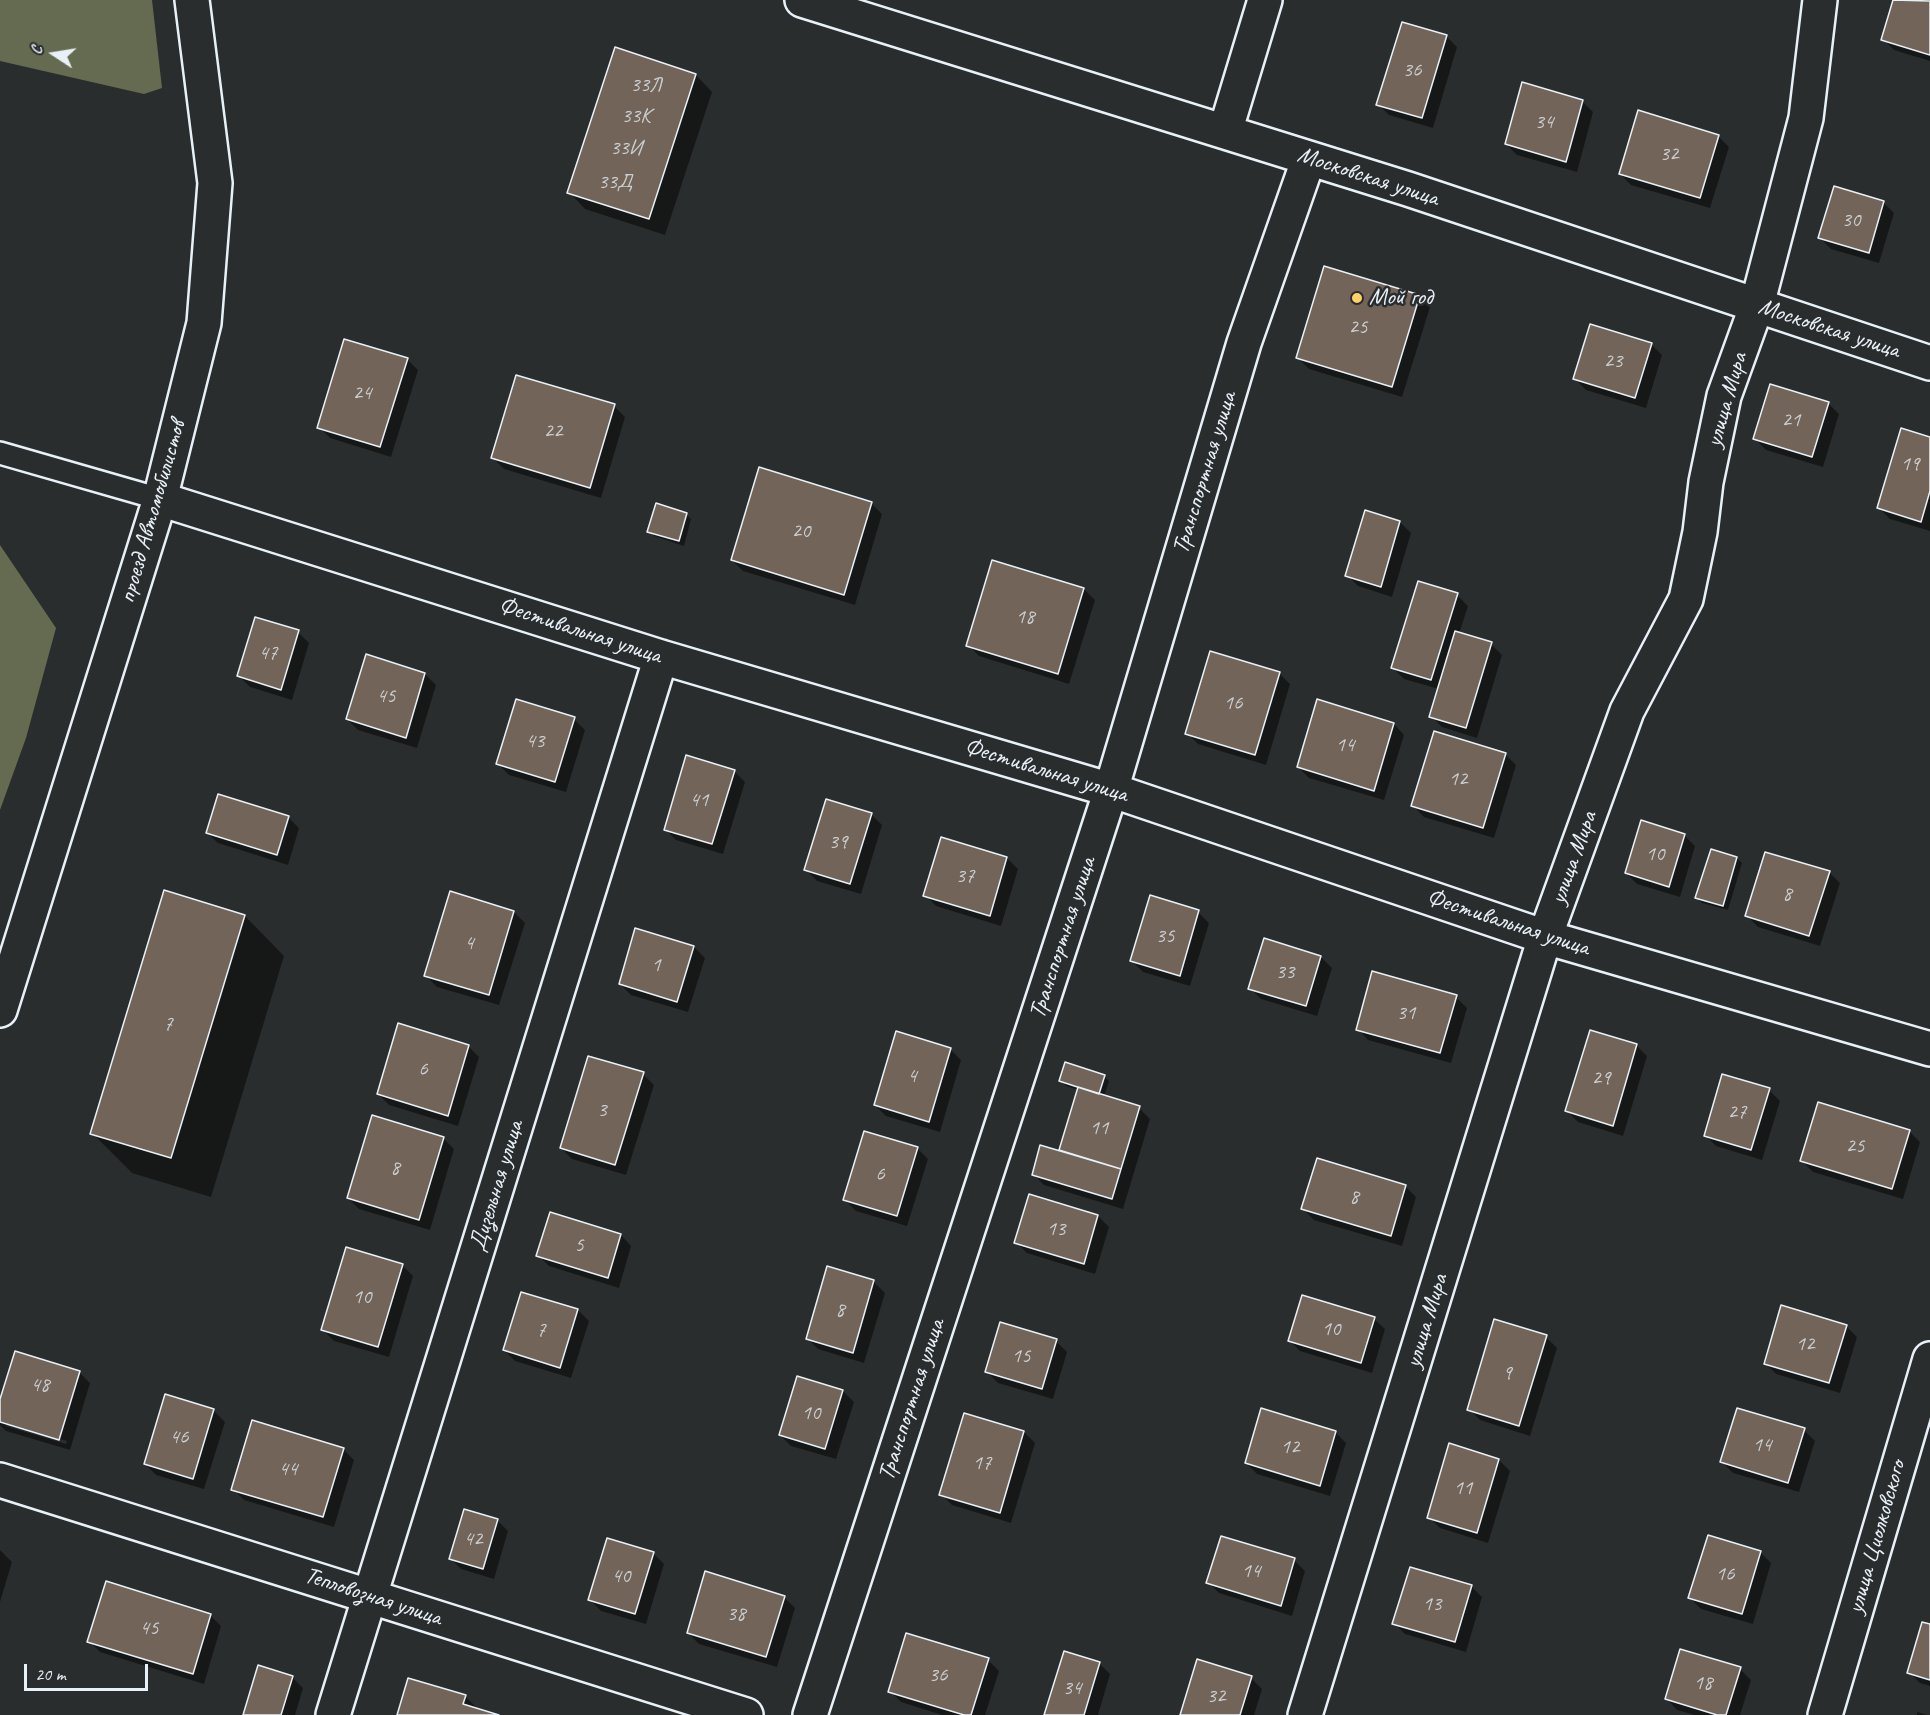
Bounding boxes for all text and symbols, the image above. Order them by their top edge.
north arrow [24,24,84,84]
text: С [26,44,47,56]
house number: 36 [1403,57,1421,83]
house number: 33Л [630,72,662,98]
house number: 33К [621,103,651,129]
house number: 34 [1535,109,1553,135]
house number: 33И [610,135,642,161]
street label: Московская улица [1294,141,1442,213]
house number: 32 [1660,141,1678,167]
house number: 33Д [598,169,632,195]
house number: 30 [1842,207,1860,233]
place label: Мой год [1369,284,1433,312]
marker: Мой год [1350,291,1364,305]
street label: Московская улица [1755,293,1903,365]
house number: 25 [1349,314,1367,340]
house number: 23 [1604,348,1622,374]
street label: улица Мира [1700,350,1754,450]
house number: 24 [353,380,371,406]
street label: Транспортная улица [1167,389,1243,557]
house number: 21 [1782,407,1800,433]
street label: проезд Автомобилистов [113,418,193,606]
house number: 22 [544,418,562,444]
house number: 19 [1901,451,1919,477]
house number: 20 [792,518,810,544]
street label: Фестивальная улица [495,591,665,671]
house number: 18 [1016,604,1034,630]
house number: 47 [259,640,277,666]
house number: 45 [377,683,395,709]
house number: 16 [1224,690,1242,716]
house number: 43 [526,728,544,754]
street label: Фестивальная улица [961,732,1131,810]
house number: 14 [1336,732,1354,758]
house number: 12 [1449,766,1467,792]
house number: 41 [690,787,708,813]
street label: улица Мира [1544,808,1604,908]
house number: 39 [829,829,847,855]
house number: 10 [1646,841,1664,867]
street label: Транспортная улица [1023,854,1103,1022]
house number: 37 [956,863,974,889]
house number: 8 [1782,881,1792,907]
street label: Фестивальная улица [1423,883,1593,963]
house number: 35 [1156,923,1174,949]
house number: 4 [464,930,474,956]
house number: 1 [651,952,661,978]
house number: 33 [1276,959,1294,985]
house number: 31 [1397,1000,1415,1026]
house number: 7 [163,1011,173,1037]
house number: 6 [418,1056,428,1082]
house number: 4 [907,1063,917,1089]
house number: 29 [1592,1065,1610,1091]
house number: 3 [597,1097,607,1123]
house number: 27 [1728,1099,1746,1125]
house number: 11 [1090,1115,1108,1141]
street label: Дизельная улица [463,1117,531,1255]
house number: 25 [1846,1133,1864,1159]
house number: 8 [390,1155,400,1181]
house number: 6 [875,1161,885,1187]
house number: 8 [1349,1184,1359,1210]
house number: 13 [1047,1216,1065,1242]
house number: 5 [574,1232,584,1258]
street label: улица Мира [1399,1271,1455,1371]
house number: 10 [353,1284,371,1310]
house number: 8 [835,1297,845,1323]
street label: Транспортная улица [872,1316,952,1484]
house number: 10 [1322,1316,1340,1342]
house number: 7 [536,1317,546,1343]
house number: 12 [1796,1331,1814,1357]
house number: 15 [1012,1343,1030,1369]
house number: 9 [1502,1360,1512,1386]
house number: 48 [31,1372,49,1398]
house number: 10 [802,1400,820,1426]
house number: 46 [170,1424,188,1450]
house number: 14 [1753,1432,1771,1458]
house number: 12 [1281,1434,1299,1460]
house number: 17 [973,1450,991,1476]
house number: 44 [279,1456,297,1482]
street label: улица Циолковского [1841,1457,1913,1617]
house number: 11 [1454,1475,1472,1501]
house number: 42 [464,1526,482,1552]
house number: 14 [1242,1558,1260,1584]
street label: Тепловозная улица [301,1561,445,1633]
house number: 16 [1716,1561,1734,1587]
house number: 40 [612,1563,630,1589]
house number: 13 [1423,1591,1441,1617]
house number: 38 [727,1601,745,1627]
house number: 45 [140,1615,158,1641]
scale bar [27,1652,152,1690]
house number: 36 [929,1662,947,1688]
text: 20 m [35,1663,66,1685]
house number: 18 [1694,1670,1712,1696]
house number: 34 [1063,1675,1081,1701]
house number: 32 [1207,1683,1225,1709]

